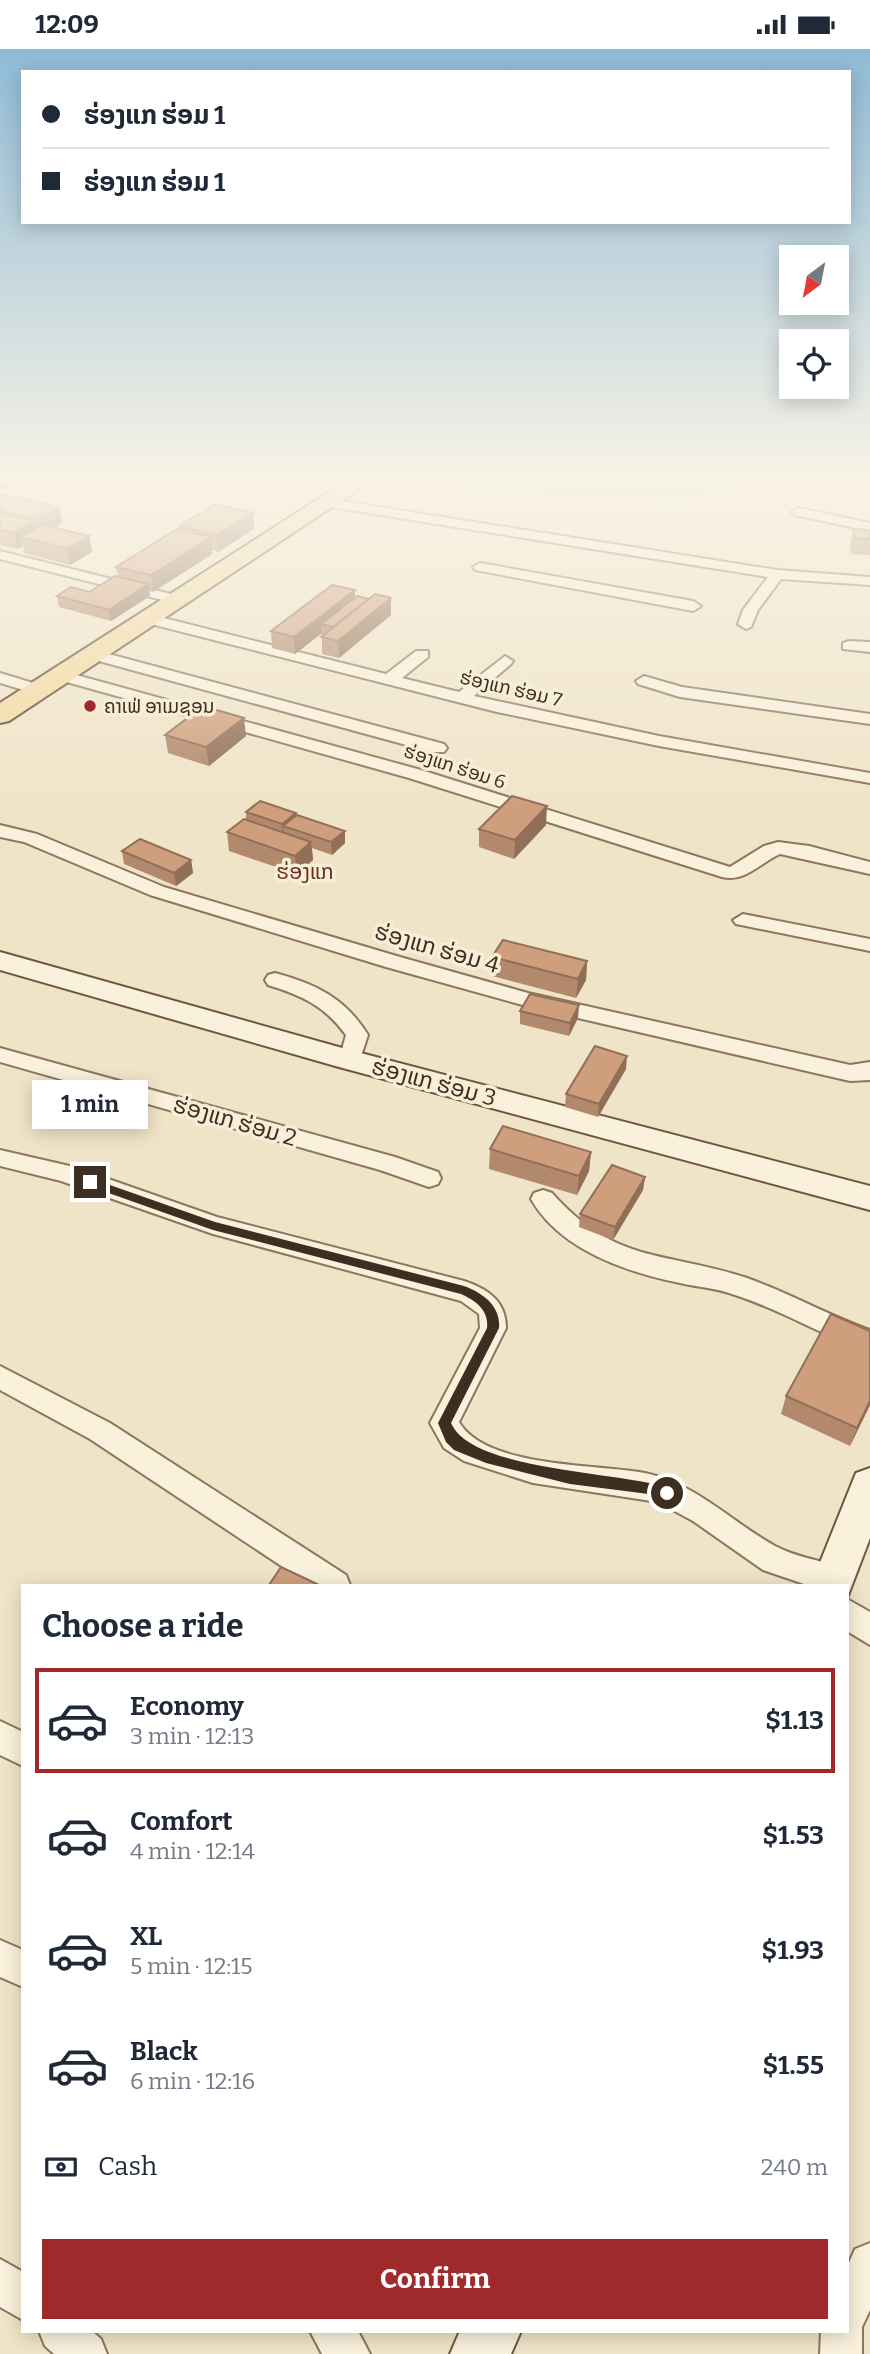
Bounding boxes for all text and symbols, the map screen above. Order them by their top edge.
text: 12:09 [35,9,99,40]
text: ຮ່ອງແກ ຮ່ອມ 1 [84,100,225,131]
text: ຮ່ອງແກ ຮ່ອມ 1 [84,167,225,198]
north arrow [779,245,849,315]
map controls [779,245,849,399]
button: locate [779,329,849,399]
street label: ຮ່ອງແກ ຮ່ອມ 7 [458,666,565,712]
place label: ຄາເຟ່ ອາເມຊອນ [104,695,214,718]
marker: ຄາເຟ່ ອາເມຊອນ [82,698,98,714]
street label: ຮ່ອງແກ ຮ່ອມ 6 [401,739,509,794]
district label: ຮ່ອງແກ [276,859,334,885]
street label: ຮ່ອງແກ ຮ່ອມ 4 [372,917,503,979]
street label: ຮ່ອງແກ ຮ່ອມ 3 [369,1052,499,1112]
callout: 1 min [32,1081,148,1129]
text: 1 min [61,1090,119,1118]
street label: ຮ່ອງແກ ຮ່ອມ 2 [170,1090,300,1152]
route end [74,1166,106,1198]
route start [651,1477,683,1509]
text: Choose a ride [42,1607,243,1645]
icon: car [46,1689,109,1752]
text: Economy [130,1691,244,1722]
text: $1.13 [765,1705,824,1736]
text: 3 min · 12:13 [130,1722,254,1750]
icon: car [46,1804,109,1867]
text: Comfort [130,1806,233,1837]
text: $1.53 [762,1820,824,1851]
text: 4 min · 12:14 [130,1837,255,1865]
icon: car [46,1919,109,1982]
text: XL [130,1921,162,1952]
text: $1.93 [762,1935,824,1966]
text: 5 min · 12:15 [130,1952,253,1980]
icon: car [46,2034,109,2097]
text: Black [130,2036,198,2067]
text: $1.55 [762,2050,824,2081]
text: 6 min · 12:16 [130,2067,255,2095]
icon: cash [42,2148,80,2186]
text: Cash [98,2151,157,2182]
text: 240 m [761,2153,828,2181]
button: Confirm [42,2239,828,2319]

